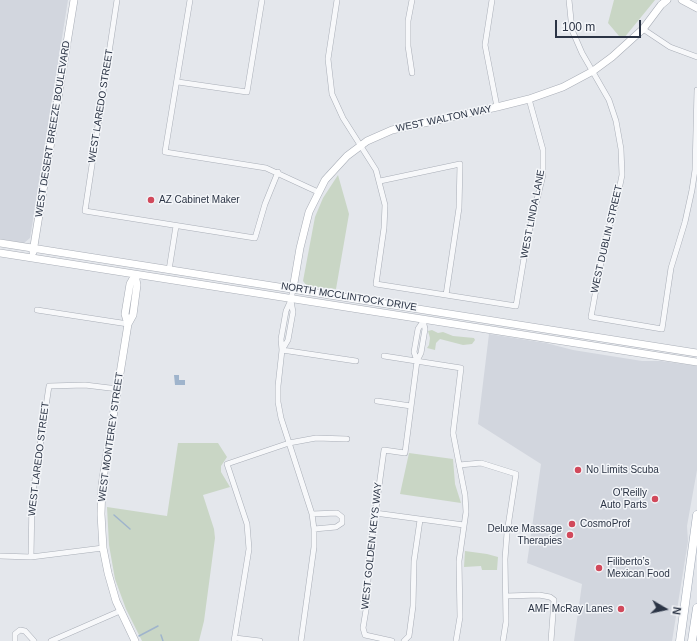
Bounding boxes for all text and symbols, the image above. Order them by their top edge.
scale bar [557,12,643,38]
text: 100 m [562,20,595,34]
street label: WEST DESERT BREEZE BOULEVARD [33,40,73,218]
street label: WEST LAREDO STREET [86,48,116,164]
street label: WEST WALTON WAY [395,103,493,135]
street label: WEST LINDA LANE [519,169,547,259]
street label: WEST DUBLIN STREET [589,184,625,294]
place label: AZ Cabinet Maker [159,194,240,206]
marker: AZ Cabinet Maker [146,195,156,205]
street label: NORTH MCCLINTOCK DRIVE [280,280,418,314]
street label: WEST MONTEREY STREET [96,372,126,502]
street label: WEST LAREDO STREET [26,401,52,517]
place label: No Limits Scuba [586,464,659,476]
marker: No Limits Scuba [573,465,583,475]
street label: WEST GOLDEN KEYS WAY [359,482,385,610]
place label: O'Reilly Auto Parts [600,487,647,510]
marker: O'Reilly Auto Parts [650,494,660,504]
place label: CosmoProf [580,518,630,530]
marker: CosmoProf [567,519,577,529]
place label: Deluxe Massage Therapies [488,523,562,546]
marker: Deluxe Massage Therapies [565,530,575,540]
place label: Filiberto’s Mexican Food [607,556,670,580]
marker: Filiberto’s Mexican Food [594,563,604,573]
north arrow [645,589,685,629]
place label: AMF McRay Lanes [528,603,613,615]
marker: AMF McRay Lanes [616,604,626,614]
text: N [670,606,683,616]

